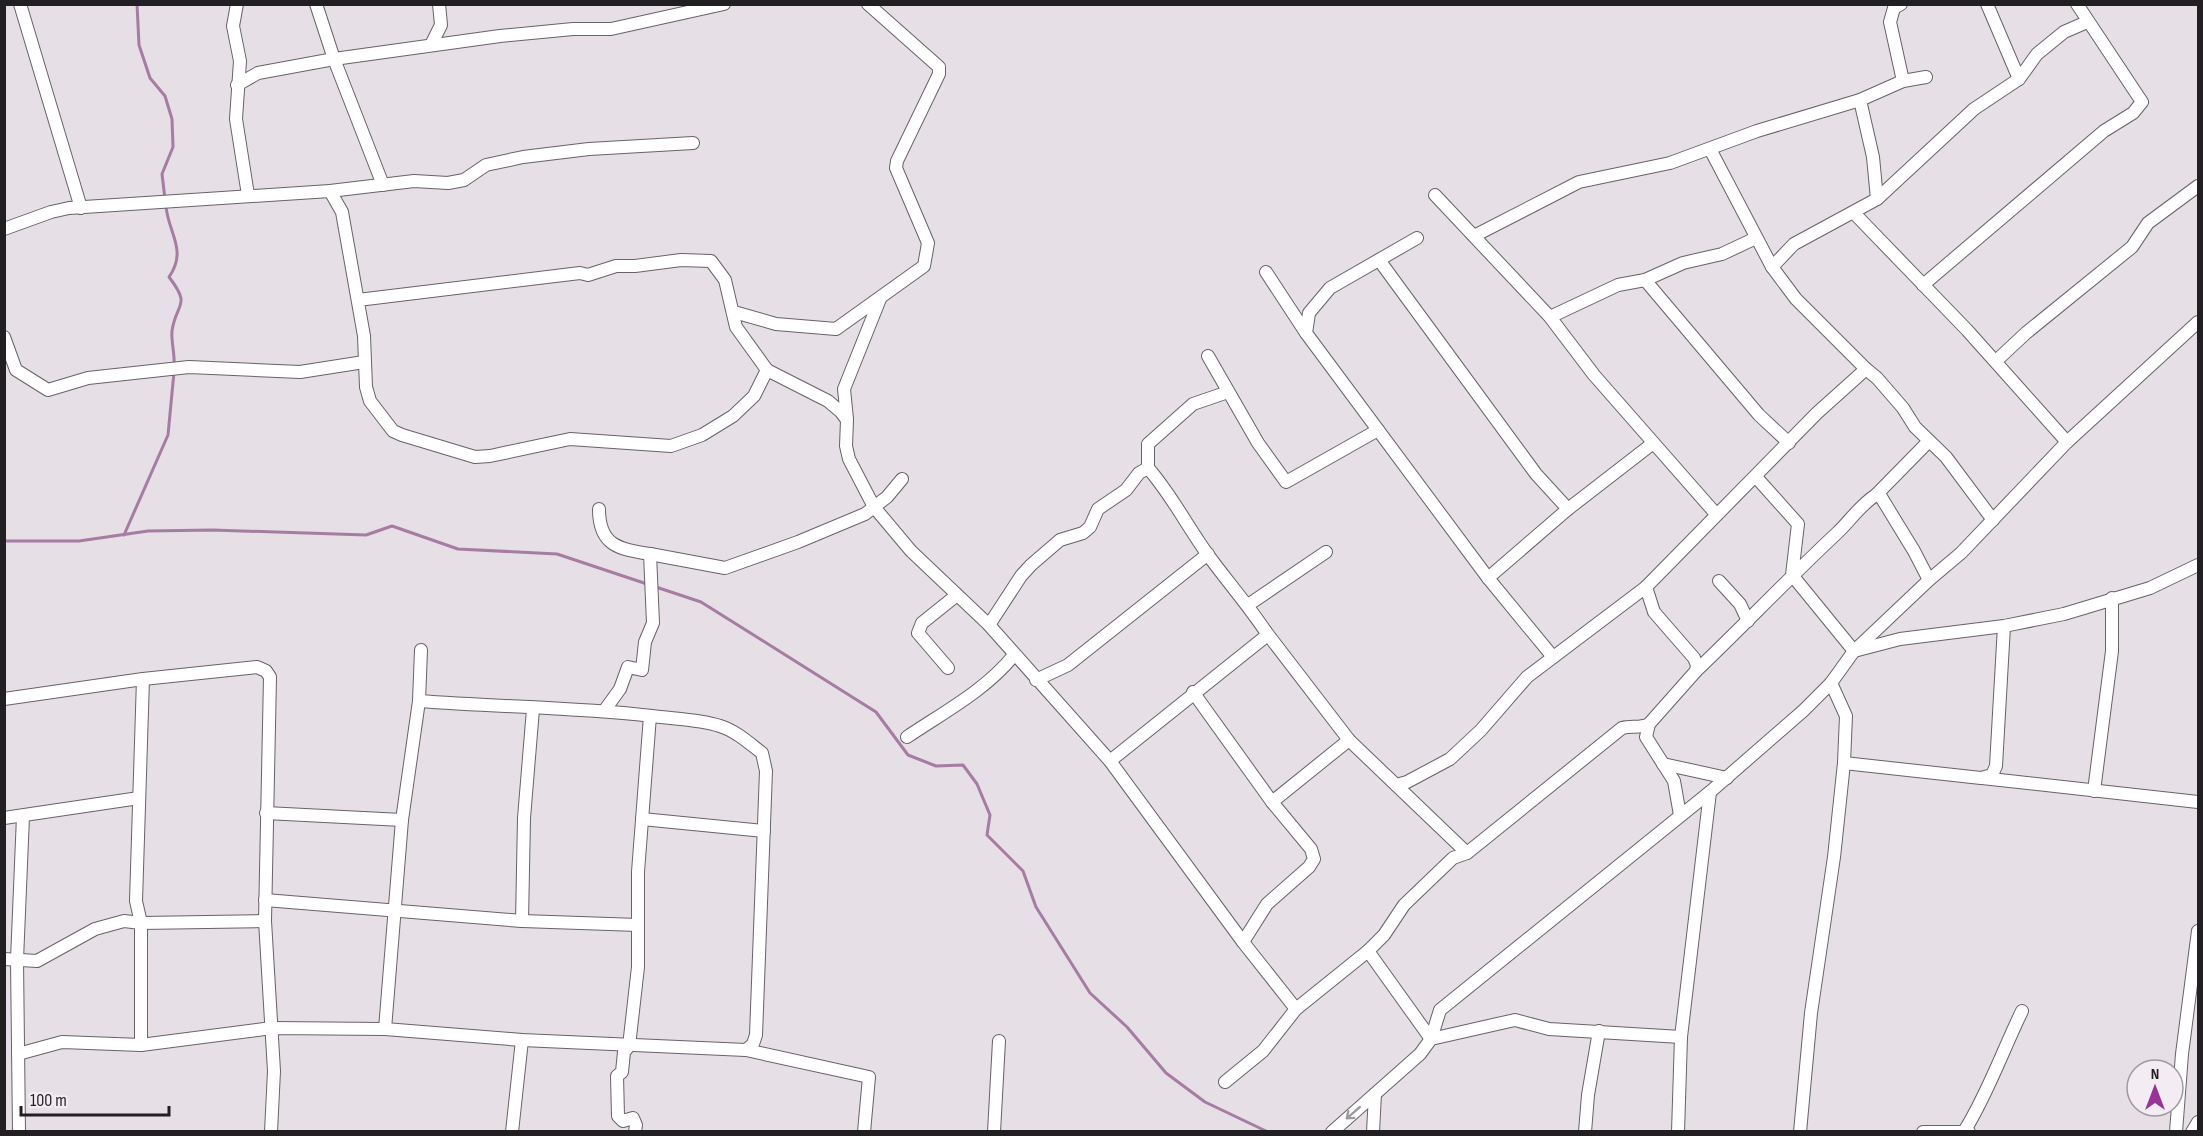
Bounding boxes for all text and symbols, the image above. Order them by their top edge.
north arrow [2125,1058,2185,1118]
text: N [2151,1065,2159,1084]
scale bar [21,1079,170,1117]
text: 100 m [30,1090,67,1111]
one-way arrow [1346,1106,1361,1120]

